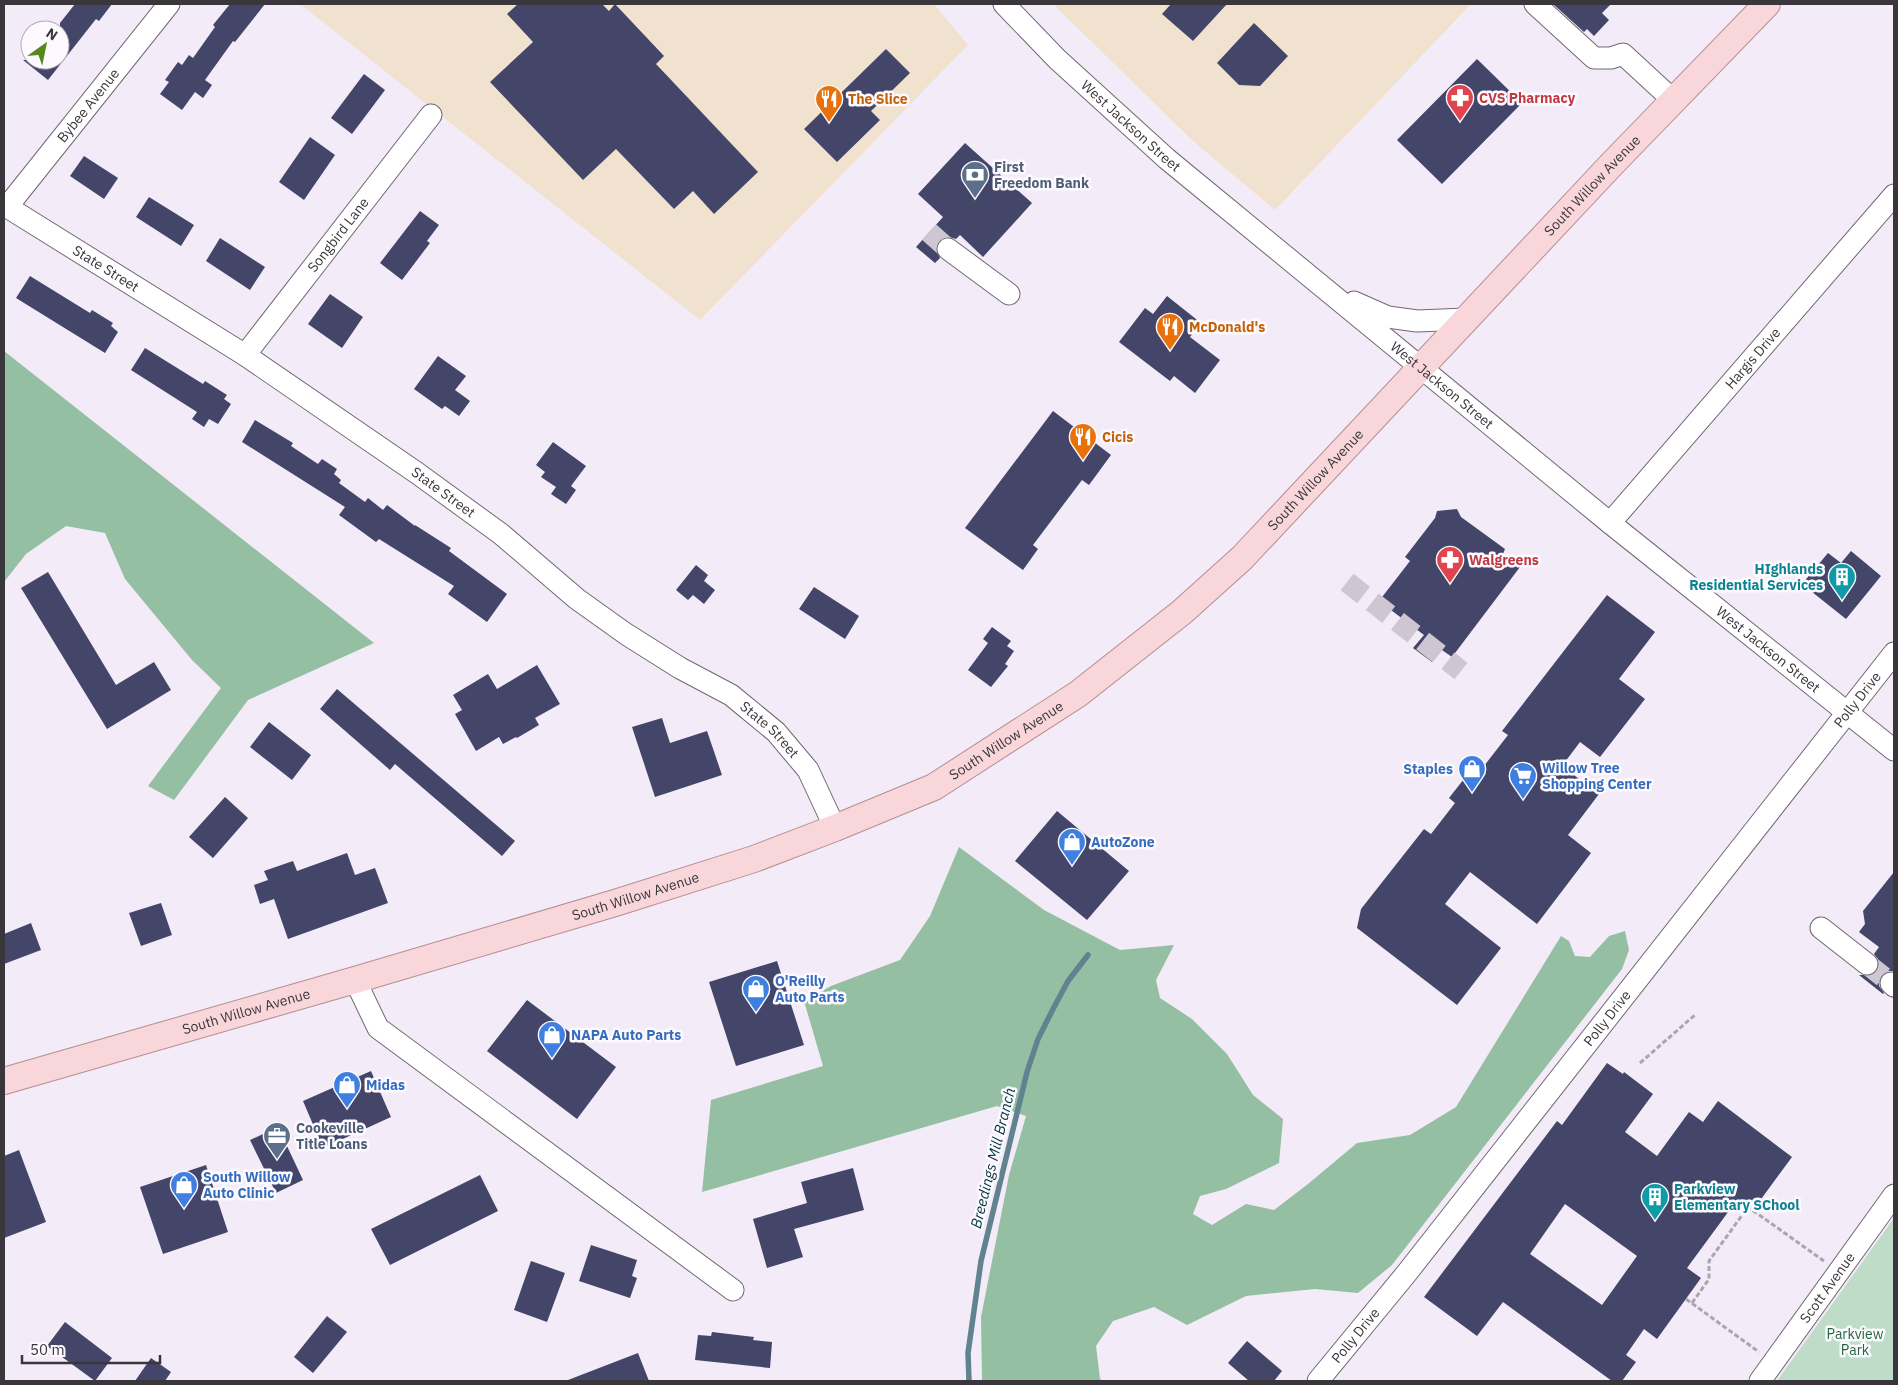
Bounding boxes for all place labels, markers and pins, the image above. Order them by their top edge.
pharmacy icon: CVS Pharmacy [1445,83,1475,122]
restaurant icon: The Slice [814,84,844,123]
place label: CVS Pharmacy [1479,89,1576,107]
place label: The Slice [848,90,908,108]
place label: First Freedom Bank [994,158,1090,192]
bank icon: First Freedom Bank [960,160,990,199]
restaurant icon: McDonald's [1155,312,1185,351]
place label: McDonald's [1189,318,1265,336]
restaurant icon: Cicis [1068,422,1098,461]
place label: Cicis [1102,428,1133,446]
pharmacy icon: Walgreens [1435,545,1465,584]
place label: Walgreens [1469,551,1539,569]
place label: HIghlands Residential Services [1689,560,1823,594]
building icon: HIghlands Residential Services [1827,562,1857,601]
shop icon: Staples [1457,754,1487,793]
place label: Willow Tree Shopping Center [1542,759,1652,793]
place label: Staples [1403,760,1453,778]
supermarket icon: Willow Tree Shopping Center [1508,761,1538,800]
shop icon: AutoZone [1057,827,1087,866]
place label: AutoZone [1091,833,1155,851]
place label: O'Reilly Auto Parts [775,972,845,1006]
shop icon: O'Reilly Auto Parts [741,974,771,1013]
shop icon: NAPA Auto Parts [537,1020,567,1059]
place label: NAPA Auto Parts [571,1026,681,1044]
shop icon: Midas [332,1070,362,1109]
place label: Midas [366,1076,405,1094]
place label: Cookeville Title Loans [296,1119,368,1153]
office icon: Cookeville Title Loans [262,1121,292,1160]
place label: South Willow Auto Clinic [203,1168,291,1202]
shop icon: South Willow Auto Clinic [169,1170,199,1209]
place label: Parkview Elementary SChool [1674,1180,1799,1214]
building icon: Parkview Elementary SChool [1640,1182,1670,1221]

